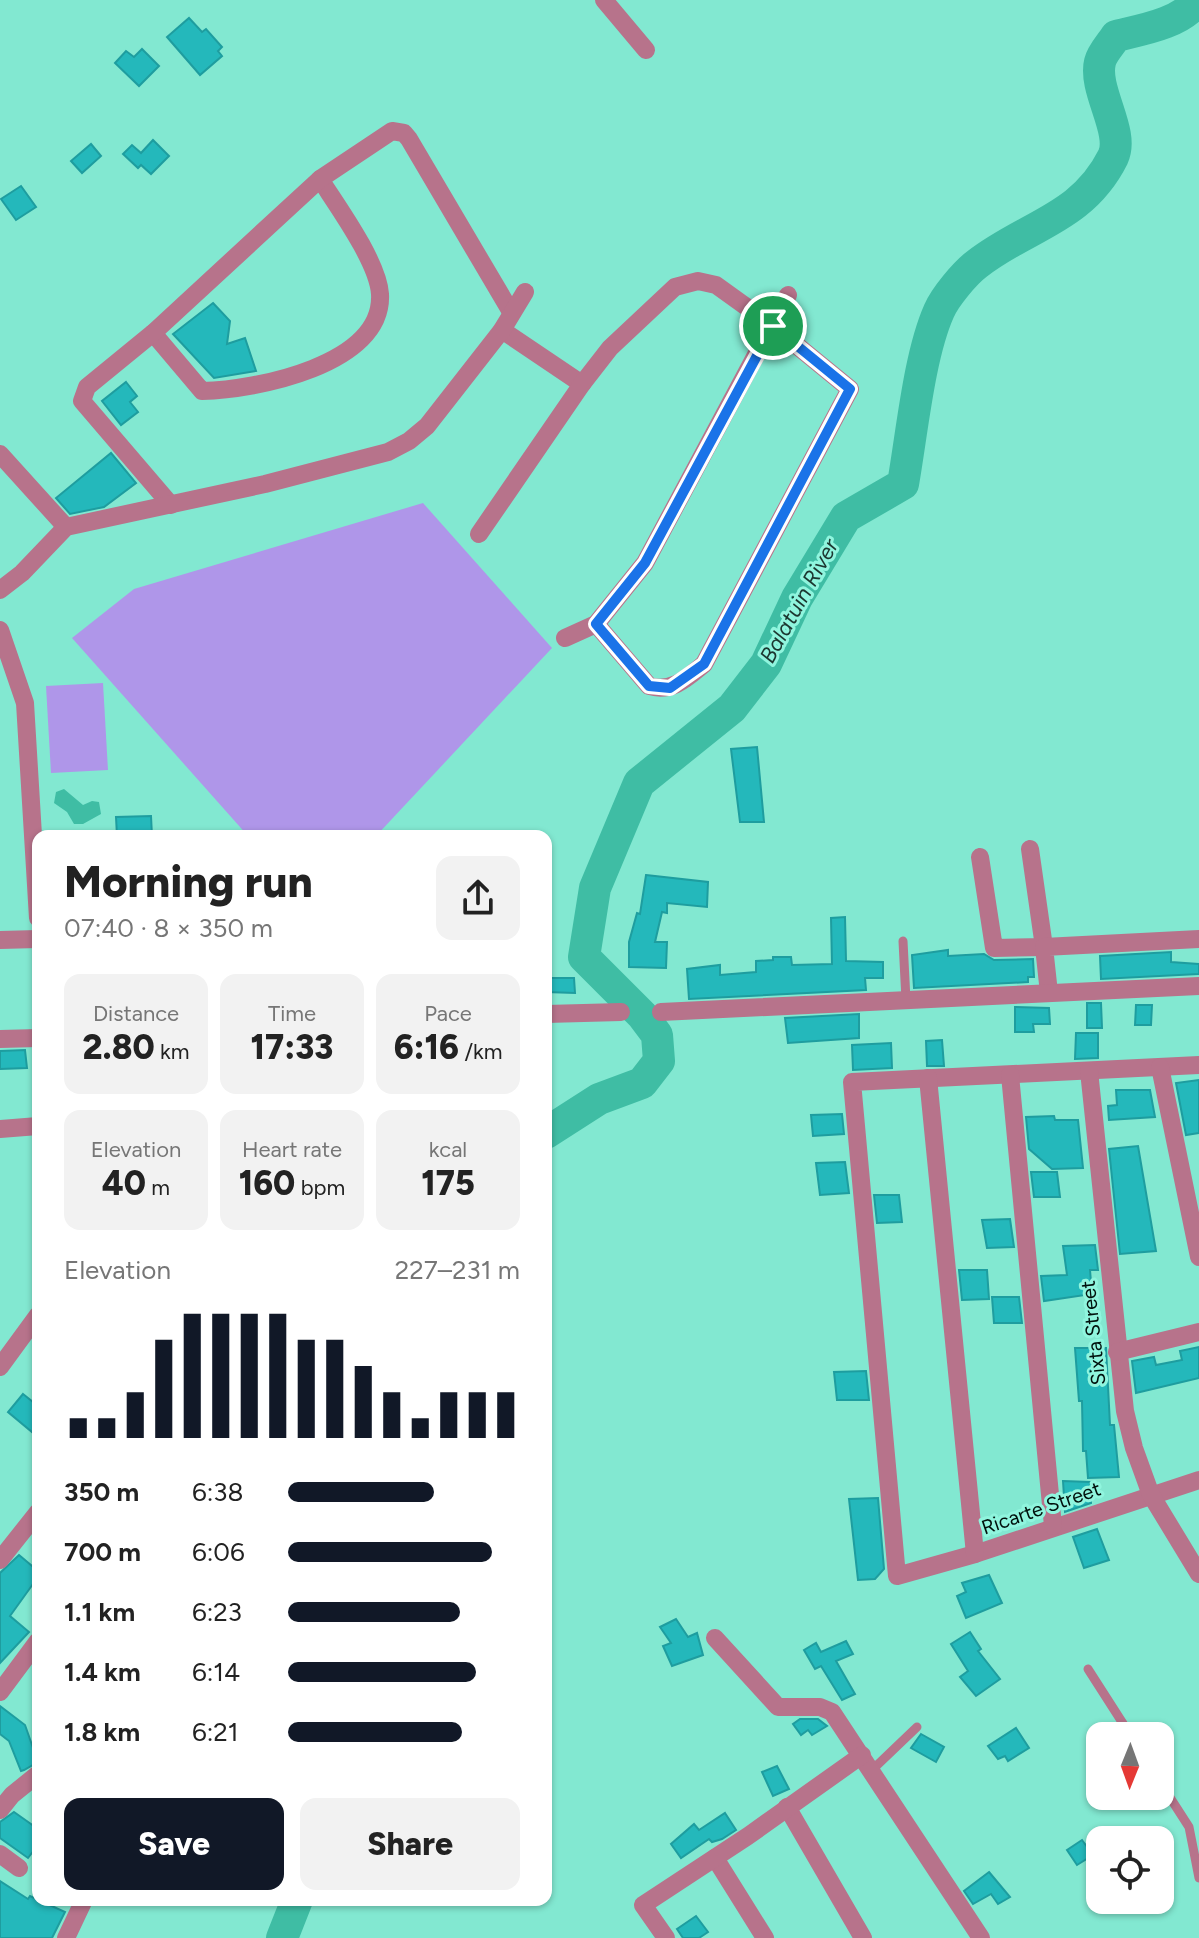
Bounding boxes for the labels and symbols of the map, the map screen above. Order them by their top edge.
pin [739,292,807,360]
water label: Balatuin River [754,533,845,668]
street label: Sixta Street [1076,1279,1110,1387]
street label: Ricarte Street [978,1476,1104,1540]
north arrow [1086,1722,1174,1810]

